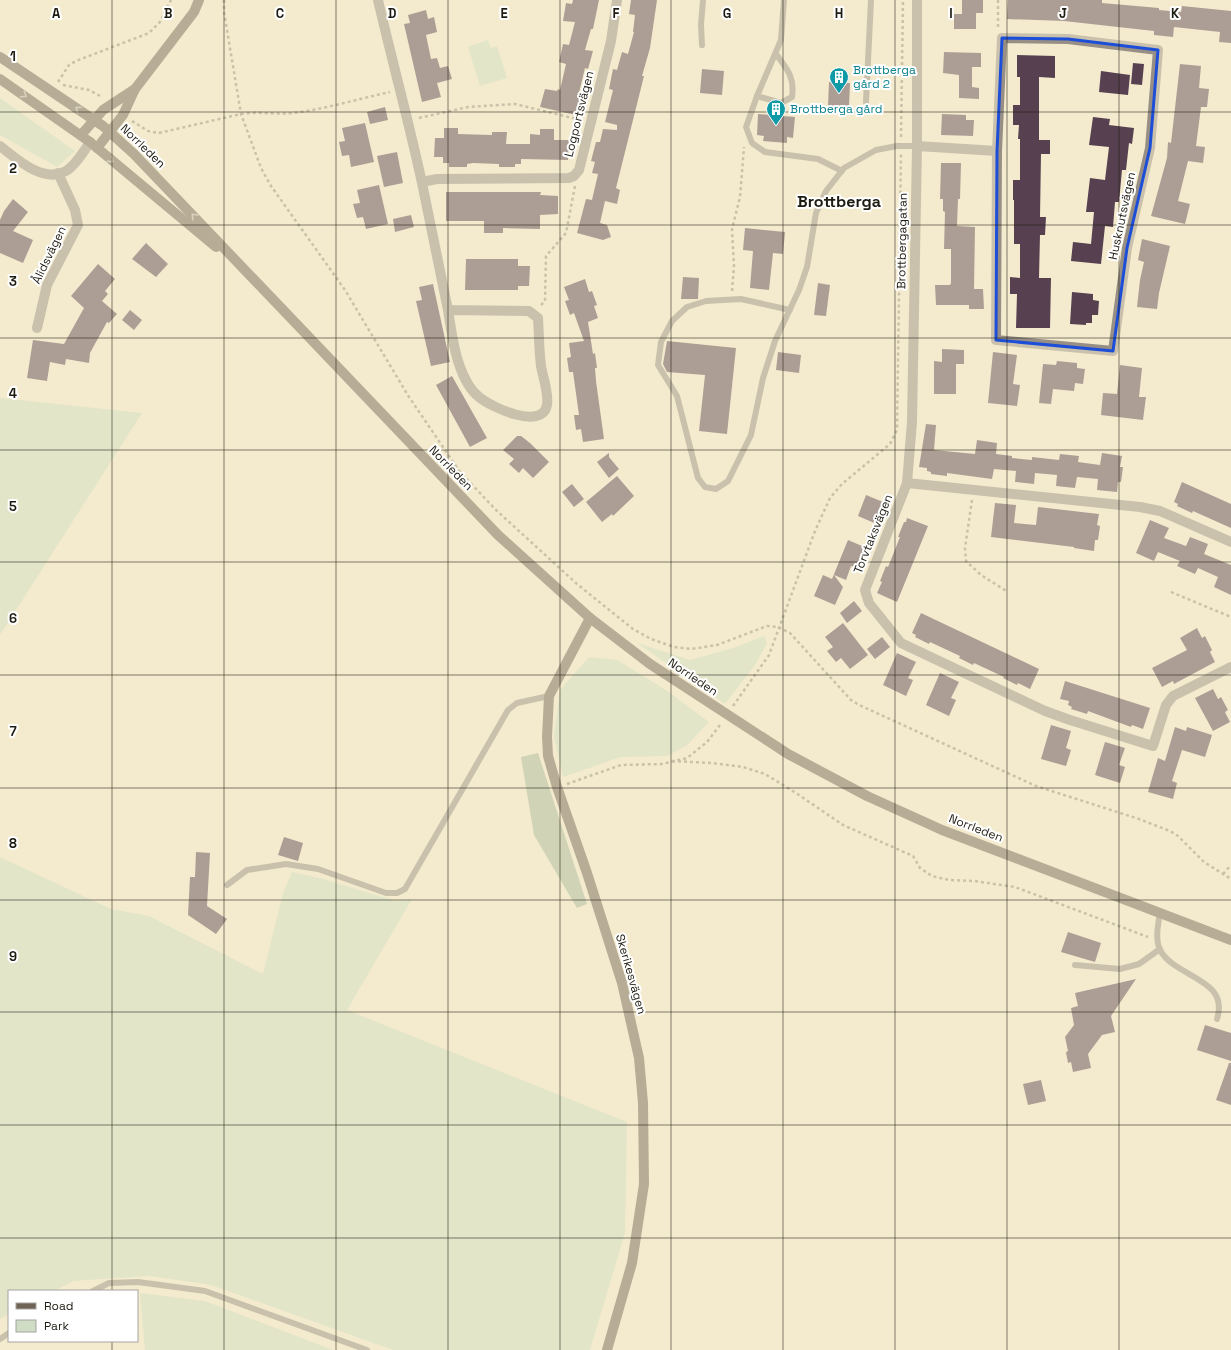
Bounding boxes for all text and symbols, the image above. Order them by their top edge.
text: A [52,5,61,22]
text: B [164,5,173,22]
text: C [276,5,284,22]
text: D [388,5,397,22]
text: E [500,5,508,22]
text: F [613,5,620,22]
text: G [723,5,731,22]
text: H [835,5,843,22]
text: I [949,5,953,22]
text: J [1059,5,1067,22]
text: K [1171,5,1180,22]
text: 1 [10,48,16,65]
place label: Brottberga gård 2 [853,62,916,92]
building icon: Brottberga gård 2 [828,66,850,94]
street label: Logportsvägen [561,69,597,159]
one-way arrow [19,90,26,97]
building icon: Brottberga gård [765,98,787,126]
place label: Brottberga gård [790,101,883,117]
one-way arrow [76,107,83,114]
street label: Norrleden [117,121,169,171]
one-way arrow [106,155,114,162]
text: 2 [9,160,17,177]
street label: Husknutsvägen [1105,171,1139,261]
district label: Brottberga [797,191,881,212]
street label: Brottbergagatan [893,193,911,289]
one-way arrow [191,213,199,221]
street label: Ålidsvägen [28,223,70,287]
text: 3 [9,273,17,290]
text: 4 [9,385,17,402]
street label: Norrleden [426,442,476,494]
street label: Torvtaksvägen [850,492,896,576]
text: 5 [9,498,17,515]
text: 6 [9,610,17,627]
street label: Norrleden [665,655,721,699]
text: 7 [9,723,17,740]
street label: Norrleden [947,810,1005,846]
text: 8 [9,835,17,852]
street label: Skerikesvägen [612,932,650,1016]
text: 9 [9,948,17,965]
legend [8,1290,138,1342]
text: Road [44,1298,73,1314]
text: Park [44,1318,69,1334]

